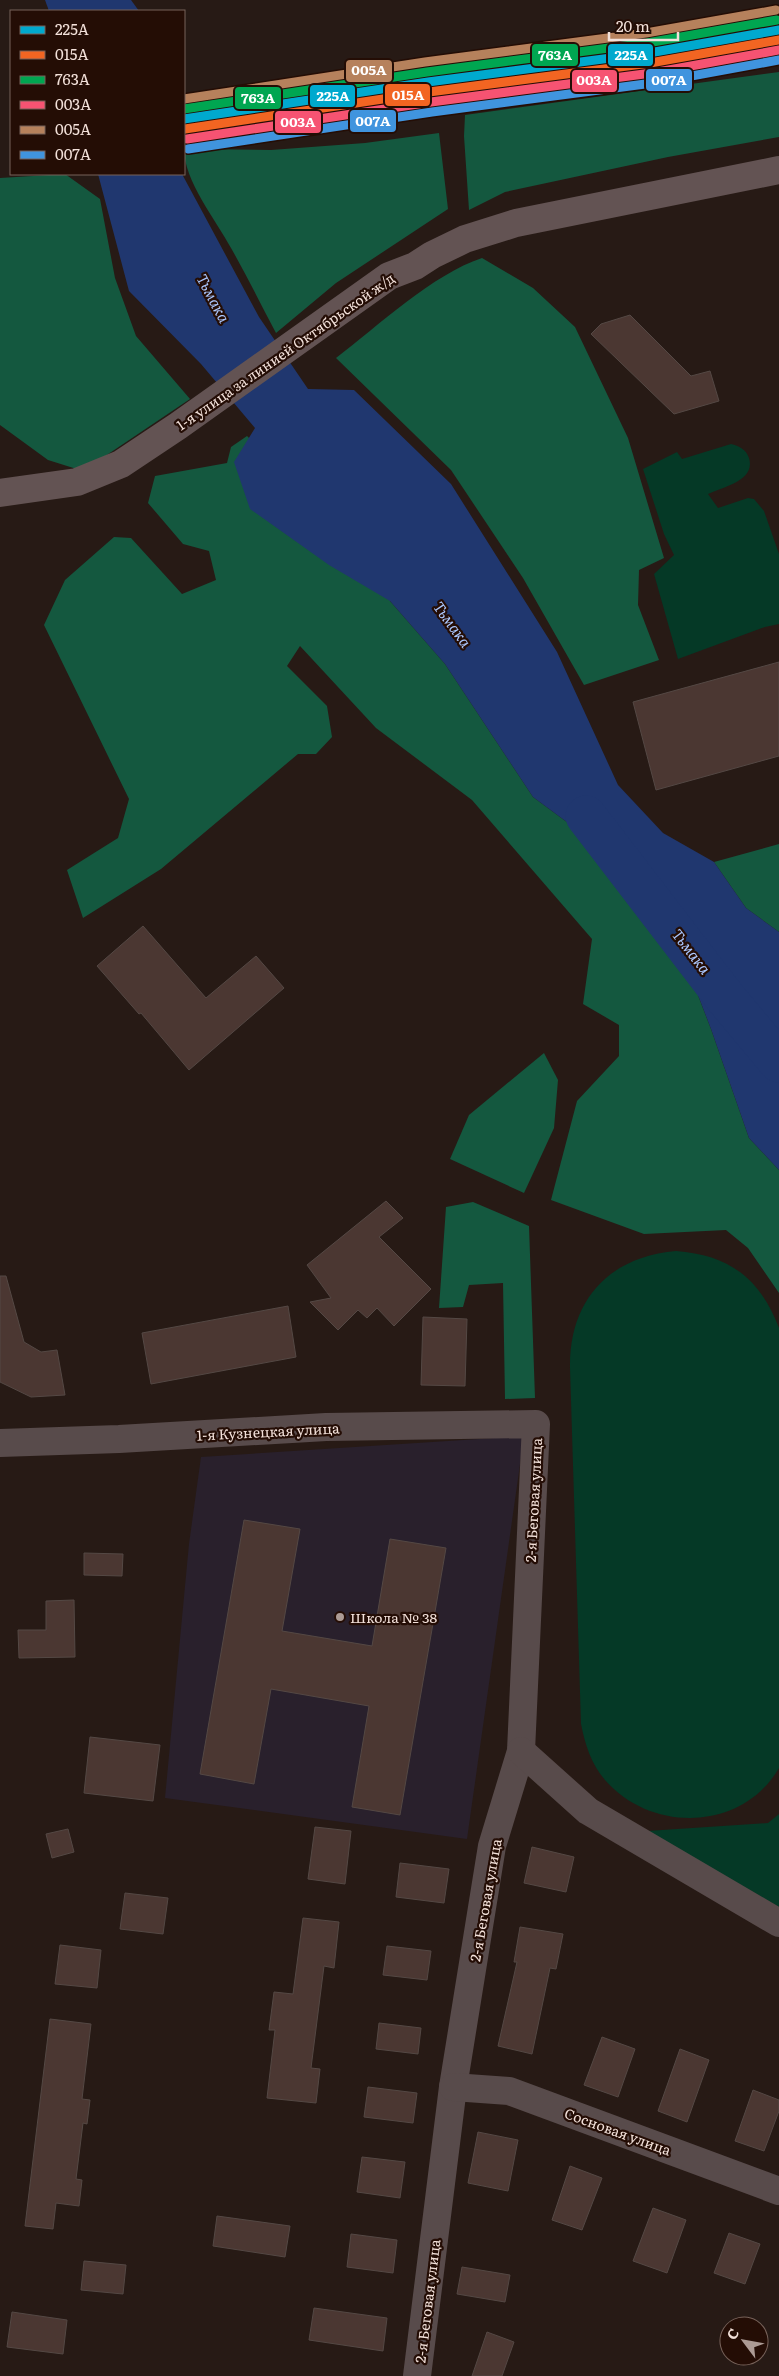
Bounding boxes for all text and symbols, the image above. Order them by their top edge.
legend [10,10,185,175]
scale bar [609,10,678,42]
text: 20 m [616,14,650,37]
text: 225А [55,17,89,40]
text: 015А [55,42,88,65]
line badge: 763А [531,43,579,67]
line badge: 225А [607,43,654,67]
text: 763А [538,44,572,64]
text: 225А [614,44,648,64]
line badge: 005А [345,59,393,83]
text: 005А [351,59,387,79]
text: 763А [55,67,90,90]
line badge: 007А [645,68,693,92]
line badge: 003А [571,69,618,93]
text: 003А [576,69,612,89]
text: 007А [651,69,687,89]
line badge: 015А [384,83,431,107]
line badge: 225А [309,84,356,108]
text: 015А [392,84,425,104]
text: 225А [316,85,350,105]
line badge: 763А [234,86,282,110]
text: 763А [241,87,275,107]
text: 003А [55,92,91,115]
line badge: 007А [349,109,397,133]
line badge: 003А [274,110,322,134]
text: 007А [355,110,391,130]
text: 003А [280,111,316,131]
text: 005А [55,117,91,140]
text: 007А [55,142,91,165]
street label: 1-я улица за линией Октябрьской ж/д [172,268,398,434]
water label: Тьмака [192,270,237,327]
water label: Тьмака [428,596,478,652]
water label: Тьмака [667,923,717,979]
street label: 1-я Кузнецкая улица [196,1417,340,1445]
street label: 2-я Беговая улица [520,1437,546,1563]
place label: Школа № 38 [350,1607,438,1627]
marker: Школа № 38 [334,1611,346,1623]
street label: 2-я Беговая улица [464,1837,506,1963]
street label: Сосновая улица [562,2102,674,2160]
street label: 2-я Беговая улица [409,2238,445,2364]
north arrow [719,2316,769,2366]
text: С [721,2324,743,2343]

